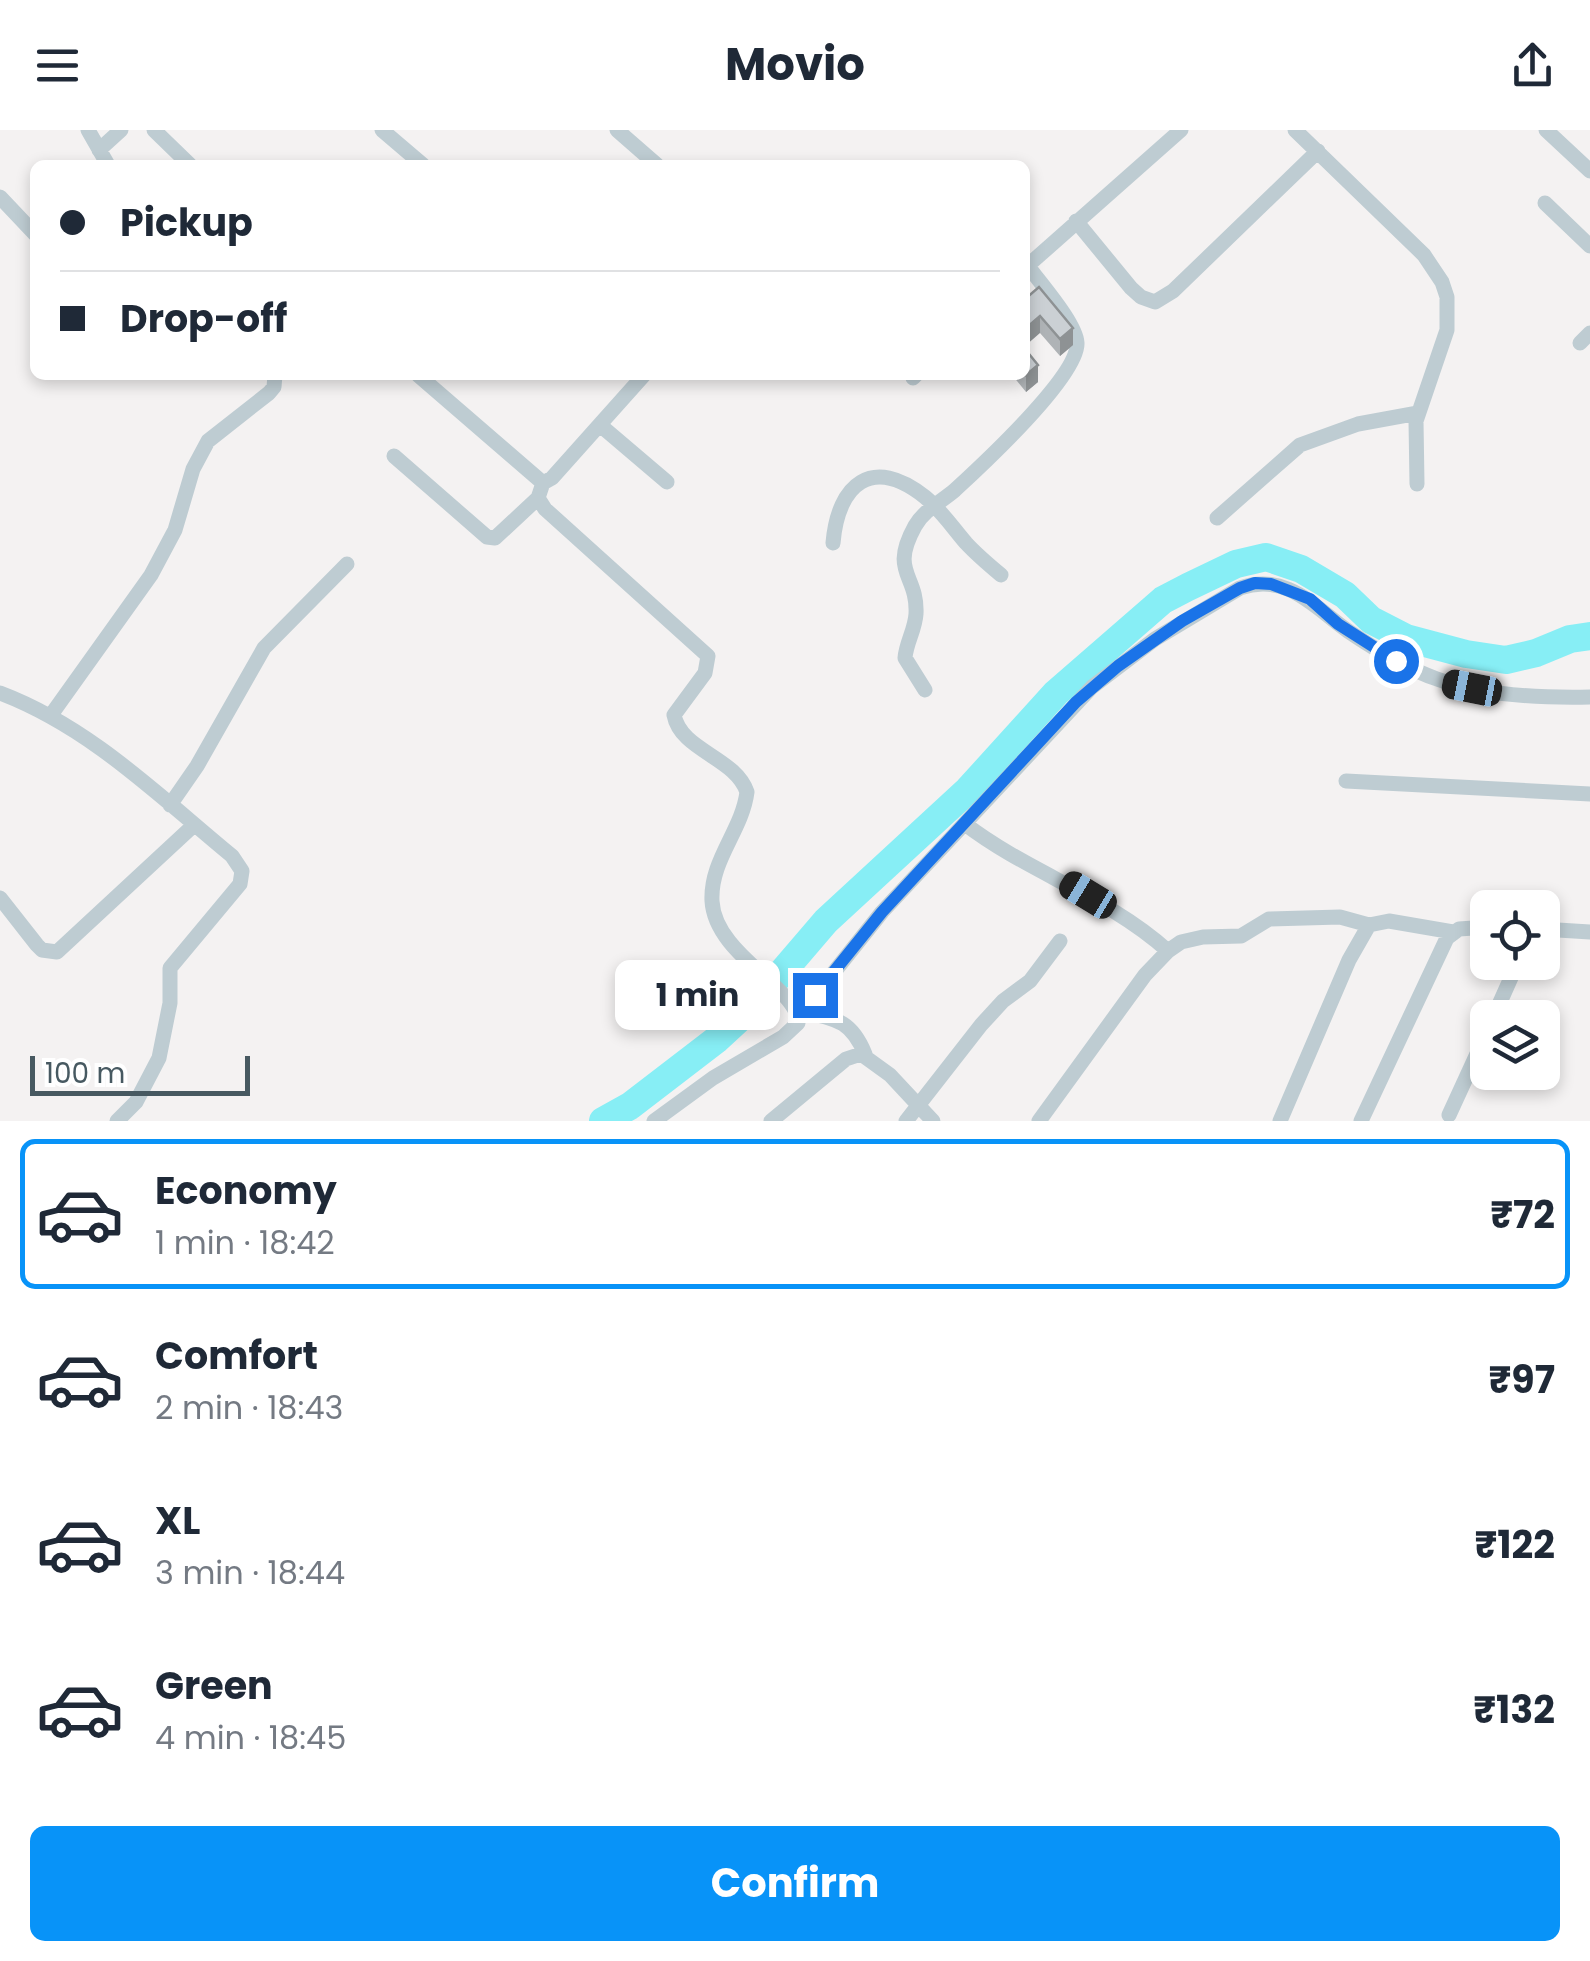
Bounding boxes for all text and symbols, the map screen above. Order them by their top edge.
text: Movio [725,33,865,96]
icon: menu [30,38,85,93]
icon: share [1505,38,1560,93]
text: Pickup [120,196,253,249]
text: Drop-off [120,292,288,345]
route start [1374,639,1419,684]
car [1440,668,1504,708]
car [1055,867,1121,923]
map controls [1470,890,1560,1090]
button: locate [1470,890,1560,980]
callout: 1 min [615,960,780,1030]
text: 1 min [656,972,739,1017]
route end [793,973,838,1018]
button: layers [1470,1000,1560,1090]
scale bar [30,1051,250,1096]
text: 100 m [45,1054,125,1093]
text: Economy [155,1164,337,1217]
icon: car [35,1169,125,1259]
text: ₹72 [1490,1188,1555,1241]
text: 1 min · 18:42 [155,1220,335,1265]
text: Comfort [155,1329,318,1382]
icon: car [35,1334,125,1424]
text: ₹97 [1489,1353,1555,1406]
text: 2 min · 18:43 [155,1385,343,1430]
text: XL [155,1494,200,1547]
icon: car [35,1499,125,1589]
text: ₹122 [1475,1518,1555,1571]
text: 3 min · 18:44 [155,1550,345,1595]
text: Green [155,1659,273,1712]
icon: car [35,1664,125,1754]
text: ₹132 [1473,1683,1555,1736]
text: 4 min · 18:45 [155,1715,346,1760]
button: Confirm [30,1826,1560,1941]

